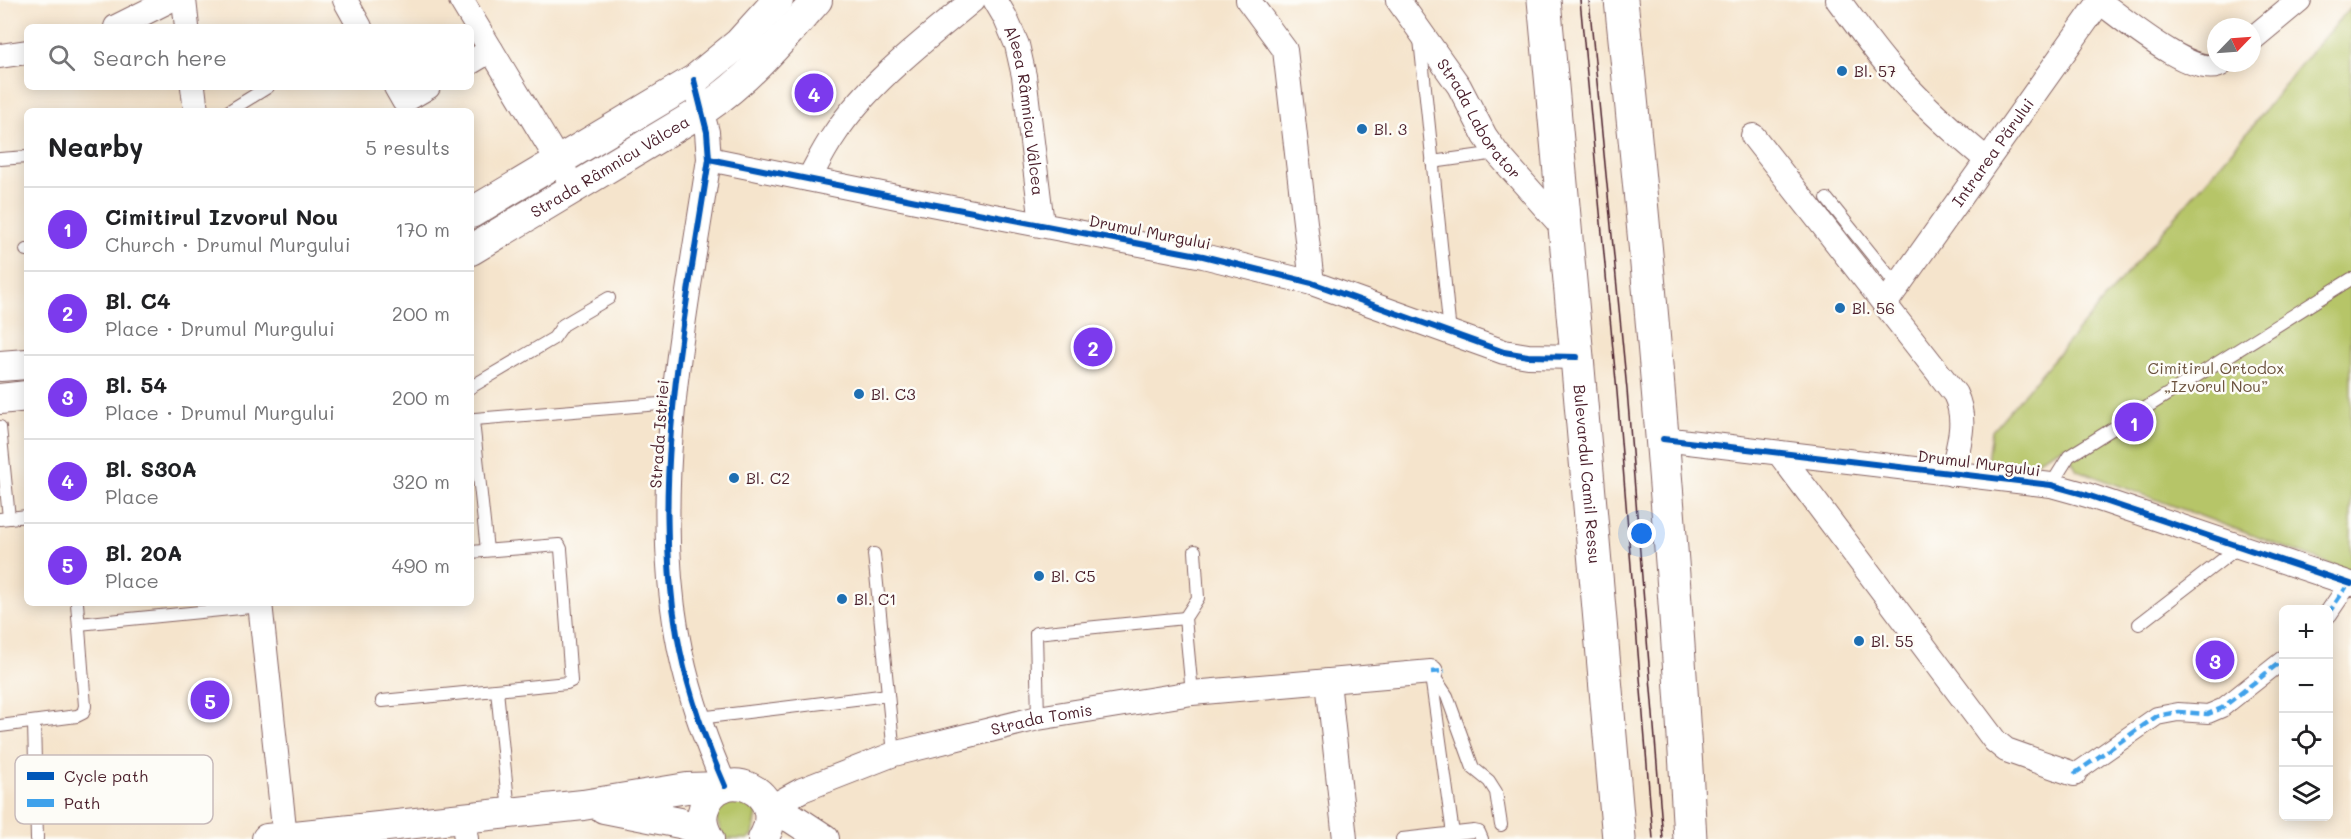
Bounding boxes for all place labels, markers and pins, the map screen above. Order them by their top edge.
place label: Bl. 57 [1854,60,1896,81]
marker: Bl. 57 [1835,64,1849,78]
pin: 4 [794,70,834,116]
place label: Bl. 3 [1374,118,1407,139]
marker: Bl. 3 [1355,122,1369,136]
place label: Bl. 56 [1852,297,1895,318]
marker: Bl. 56 [1833,301,1847,315]
pin: 2 [1074,324,1112,370]
place label: Bl. C3 [871,383,916,404]
marker: Bl. C3 [852,387,866,401]
pin: 1 [2114,400,2154,444]
place label: Bl. C2 [746,467,790,488]
marker: Bl. C2 [727,471,741,485]
place label: Bl. C5 [1051,565,1096,586]
marker: Bl. C5 [1032,569,1046,583]
place label: Bl. C1 [854,588,896,609]
marker: Bl. C1 [835,592,849,606]
place label: Bl. 55 [1871,630,1913,651]
marker: Bl. 55 [1852,634,1866,648]
pin: 3 [2196,638,2234,682]
pin: 5 [190,678,230,722]

